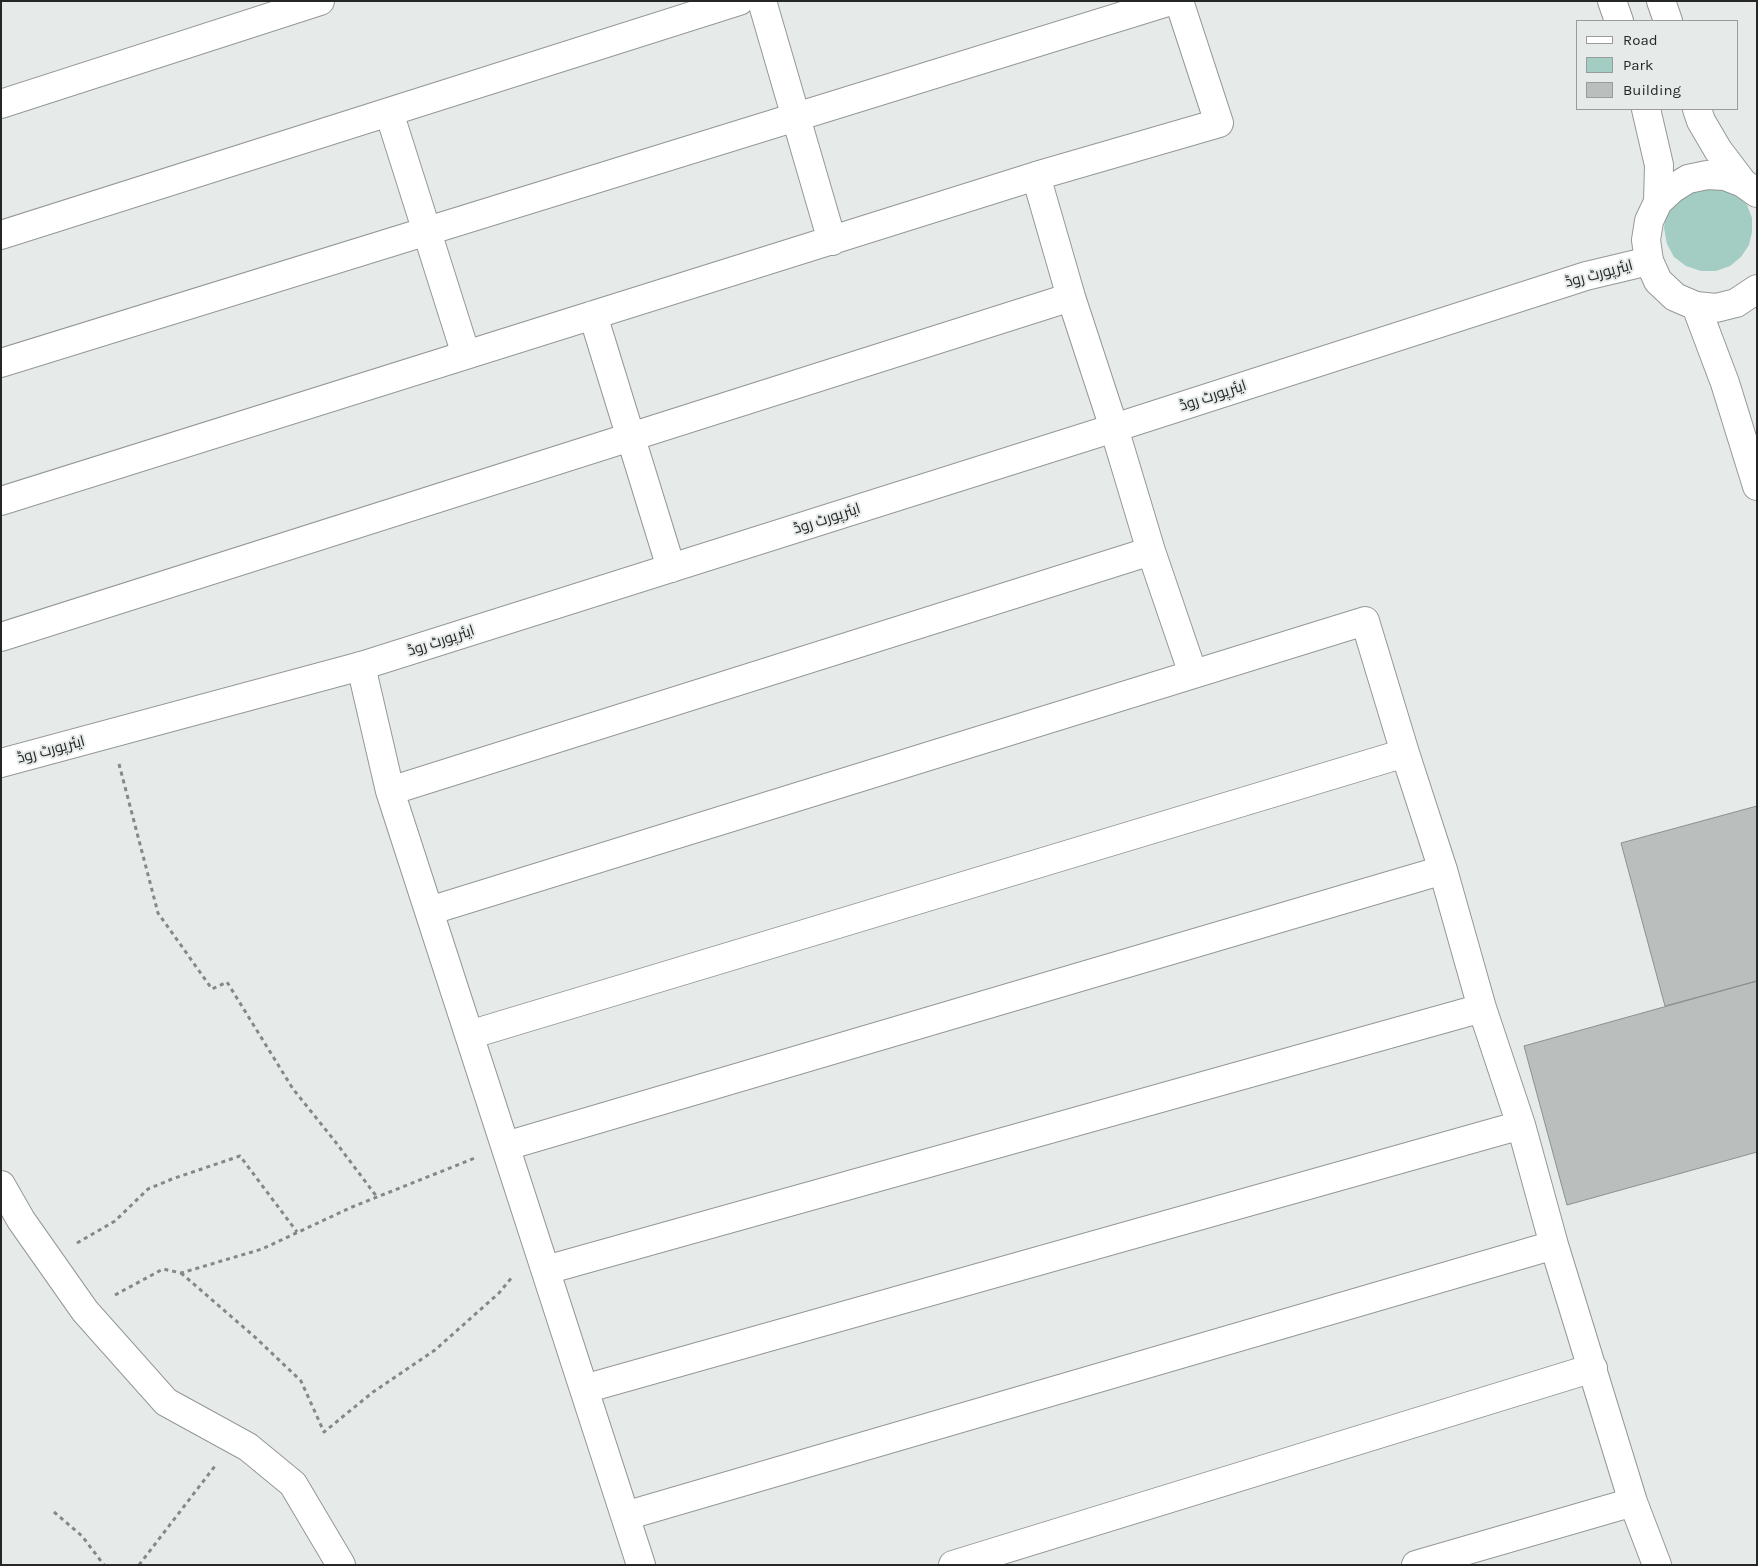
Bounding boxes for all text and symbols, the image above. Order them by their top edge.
legend [1576,20,1738,110]
text: Road [1623,31,1658,49]
text: Park [1623,56,1653,74]
text: Building [1623,81,1681,99]
street label: ایئرپورٹ روڈ [1563,256,1635,292]
street label: ایئرپورٹ روڈ [1177,377,1249,415]
street label: ایئرپورٹ روڈ [791,500,863,538]
street label: ایئرپورٹ روڈ [405,622,477,660]
street label: ایئرپورٹ روڈ [15,732,87,768]

